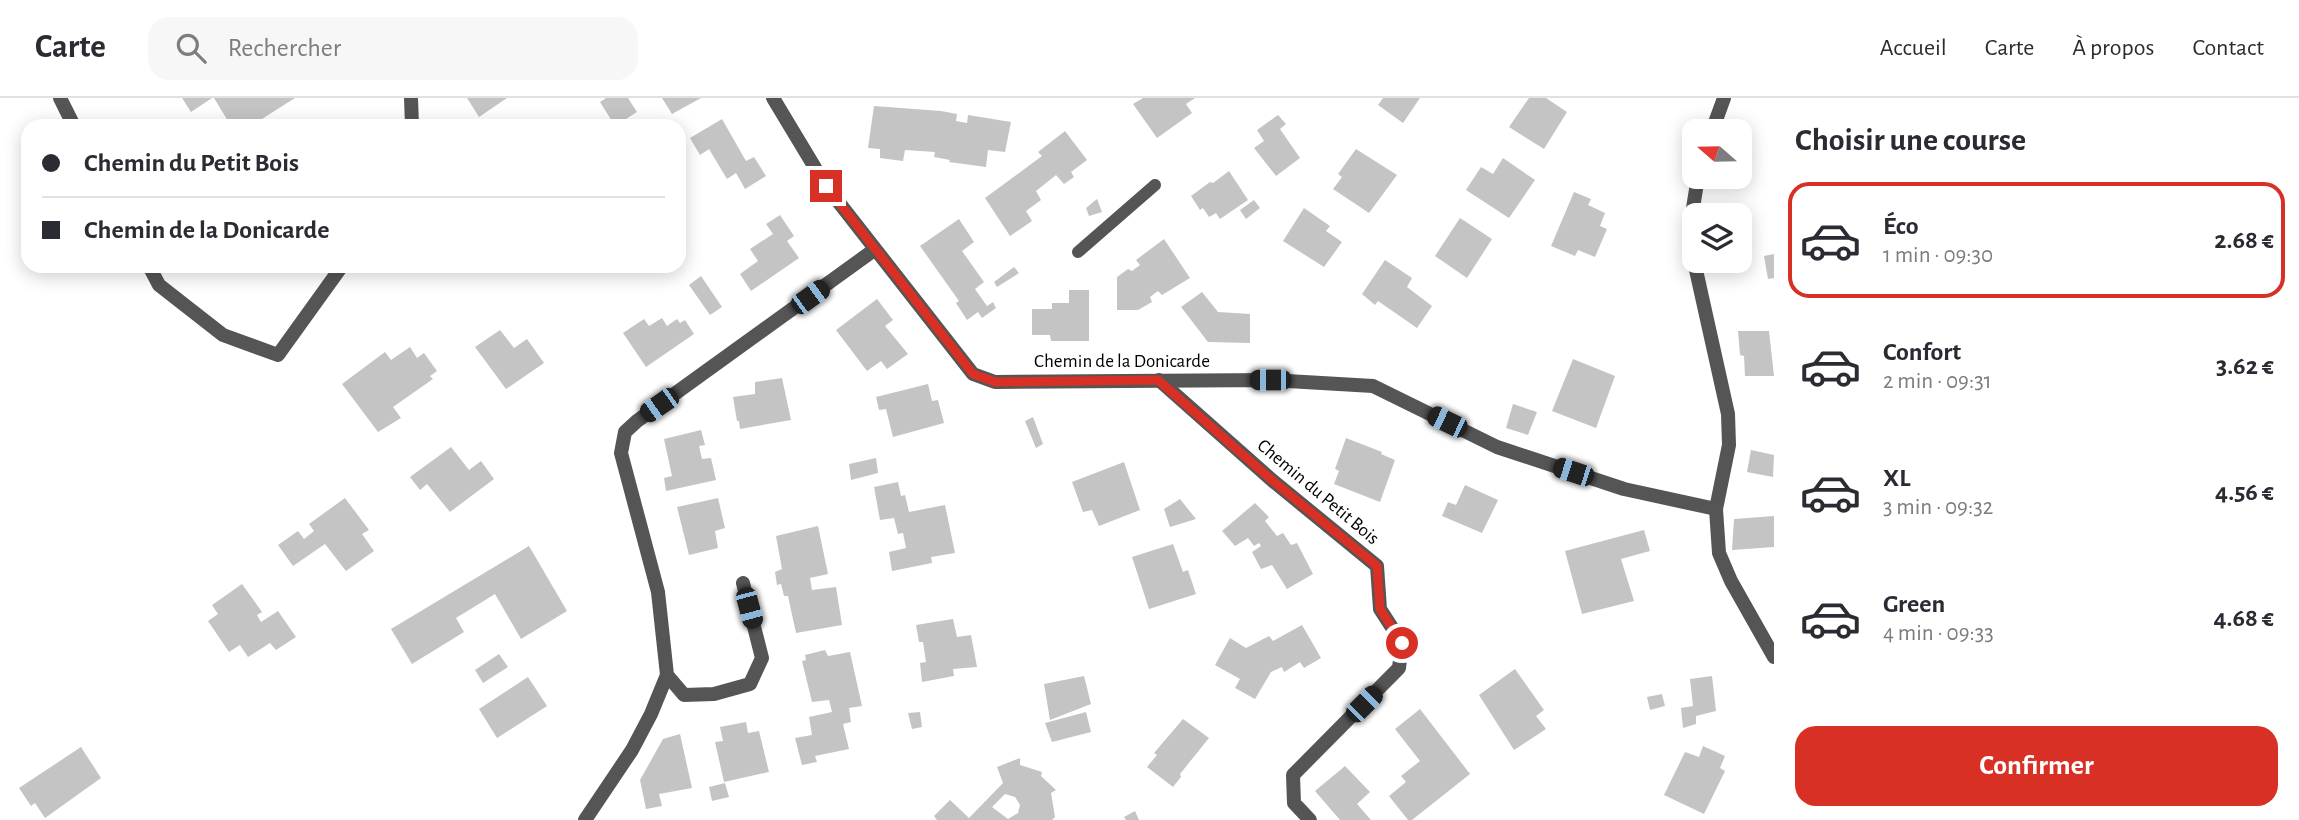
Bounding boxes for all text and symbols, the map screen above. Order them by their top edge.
search box [148,17,638,80]
icon: search [172,29,210,67]
text: Carte [35,31,106,64]
text: Rechercher [228,35,341,61]
text: Accueil [1880,36,1947,60]
text: Carte [1985,36,2034,60]
text: À propos [2072,36,2154,60]
text: Contact [2192,36,2264,60]
north arrow [1682,119,1752,189]
map controls [1682,119,1752,273]
text: Choisir une course [1795,124,2026,156]
text: Chemin du Petit Bois [84,150,299,176]
route end [810,170,842,202]
button: layers [1682,203,1752,273]
icon: car [1799,209,1862,272]
text: Éco [1883,213,1919,239]
text: Chemin de la Donicarde [84,217,330,243]
text: 2.68 € [2214,227,2274,253]
text: 1 min · 09:30 [1883,244,1993,267]
car [787,276,834,318]
icon: car [1799,335,1862,398]
text: Confort [1883,339,1961,365]
street label: Chemin de la Donicarde [1034,352,1210,371]
text: 3.62 € [2216,353,2274,379]
car [1250,370,1292,391]
text: 2 min · 09:31 [1883,370,1992,393]
car [636,384,683,426]
car [1424,403,1471,441]
street label: Chemin du Petit Bois [1253,436,1383,548]
car [1550,456,1597,488]
icon: car [1799,461,1862,524]
text: XL [1883,465,1910,491]
text: 4.56 € [2215,479,2274,505]
text: 3 min · 09:32 [1883,496,1993,519]
car [734,585,765,631]
icon: car [1799,587,1862,650]
text: Green [1883,591,1945,617]
text: 4.68 € [2214,605,2274,631]
text: 4 min · 09:33 [1883,622,1994,645]
route start [1386,627,1418,659]
car [1342,682,1387,726]
button: Confirmer [1795,726,2278,806]

